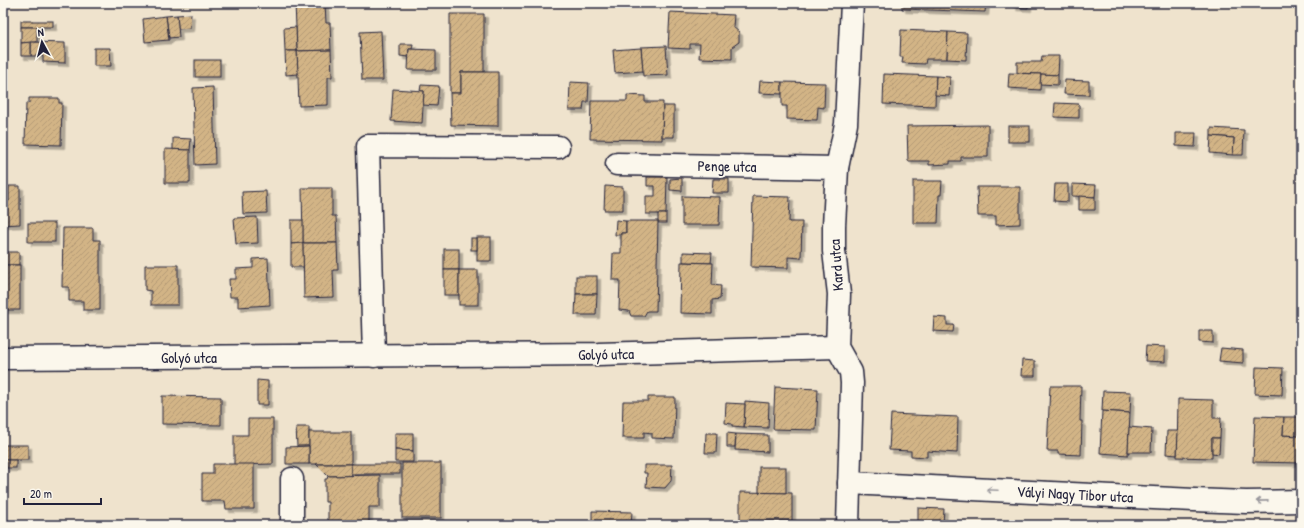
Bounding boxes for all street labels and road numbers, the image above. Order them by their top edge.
street label: Penge utca [697,155,757,177]
street label: Kard utca [824,238,848,292]
street label: Golyó utca [578,343,634,365]
street label: Golyó utca [161,347,217,368]
street label: Vályi Nagy Tibor utca [1016,480,1134,508]

